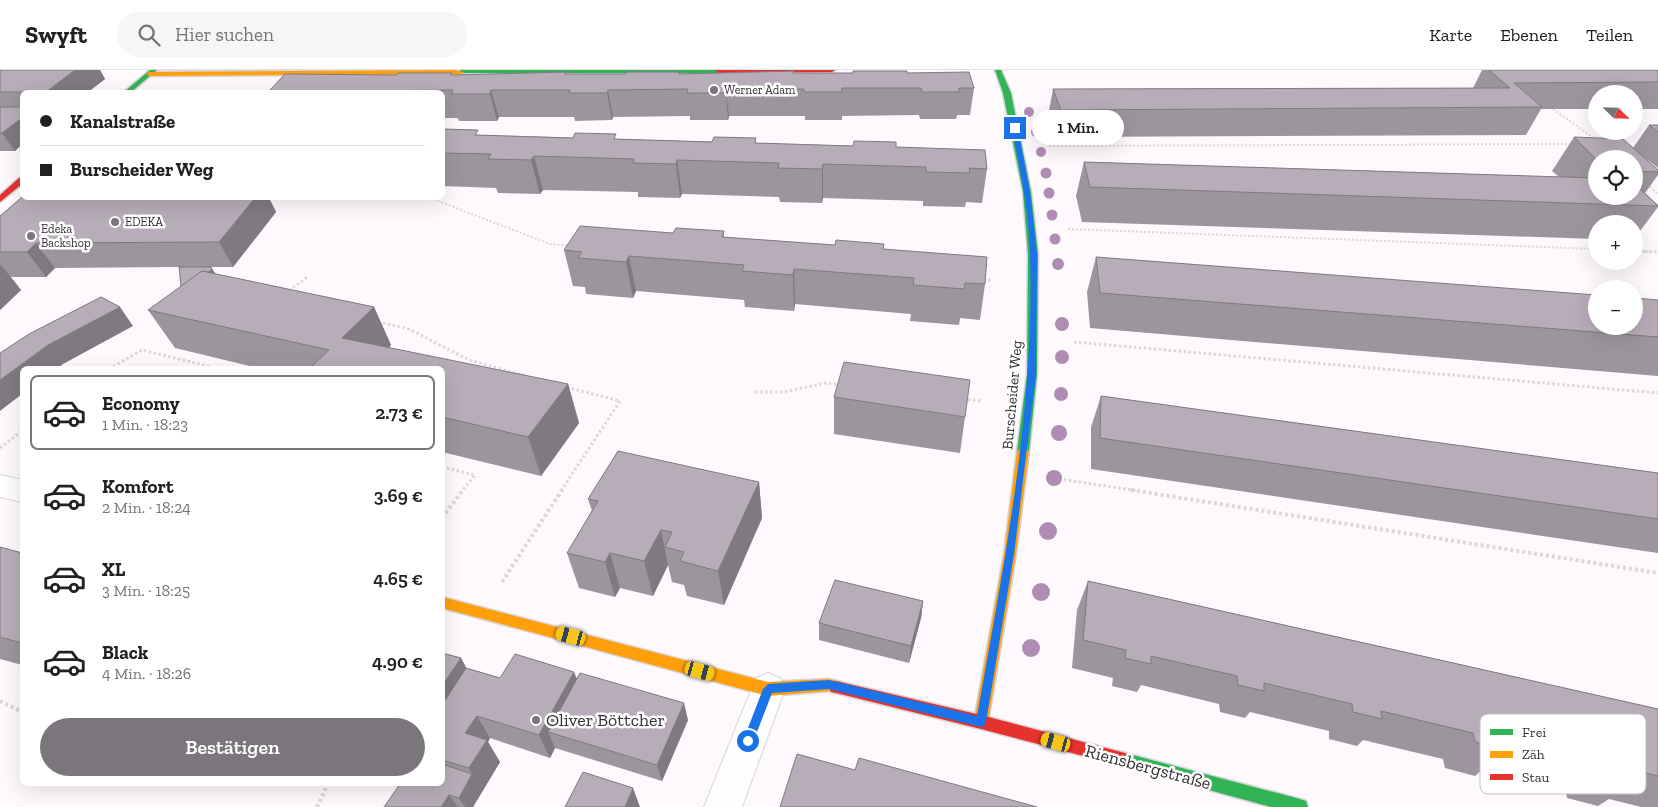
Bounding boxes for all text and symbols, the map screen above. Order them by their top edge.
search box [117,12,467,57]
text: Swyft [25,20,87,49]
icon: search [135,21,163,49]
text: Hier suchen [175,23,274,46]
text: Karte [1429,24,1472,46]
text: Ebenen [1500,24,1558,46]
text: Teilen [1586,24,1633,46]
place label: Werner Adam [724,83,796,97]
marker: Werner Adam [708,84,720,96]
north arrow [1588,85,1642,140]
map controls [1588,85,1643,335]
text: Kanalstraße [70,110,175,133]
callout: 1 Min. [1032,110,1125,146]
route end [1004,117,1026,139]
text: 1 Min. [1057,118,1099,137]
button: locate [1588,150,1643,205]
text: Burscheider Weg [70,158,214,181]
place label: EDEKA [125,215,163,229]
button: + [1588,215,1643,270]
marker: EDEKA [109,216,121,228]
place label: Edeka Backshop [41,222,91,250]
marker: Edeka Backshop [25,230,37,242]
button: − [1588,280,1643,335]
street label: Burscheider Weg [998,340,1026,450]
icon: car [42,390,87,435]
text: Economy [102,392,180,415]
text: 2.73 € [375,401,423,424]
text: 1 Min. · 18:23 [102,415,188,434]
icon: car [42,473,87,518]
text: Komfort [102,475,174,498]
text: 3.69 € [374,484,423,507]
text: 2 Min. · 18:24 [102,498,191,517]
icon: car [42,556,87,601]
text: XL [102,558,125,581]
text: 4.65 € [373,567,423,590]
text: 3 Min. · 18:25 [102,581,190,600]
car [554,625,587,647]
icon: car [42,639,87,684]
text: Black [102,641,148,664]
text: 4.90 € [372,650,423,673]
car [683,660,716,682]
text: 4 Min. · 18:26 [102,664,191,683]
place label: Oliver Böttcher [546,709,665,731]
marker: Oliver Böttcher [530,714,542,726]
legend [1480,714,1646,794]
button: Bestätigen [40,718,425,776]
text: Frei [1522,724,1546,741]
route start [737,730,759,752]
car [1039,731,1072,753]
street label: Riensbergstraße [1083,740,1213,794]
text: Zäh [1522,746,1545,763]
text: Stau [1522,769,1549,786]

